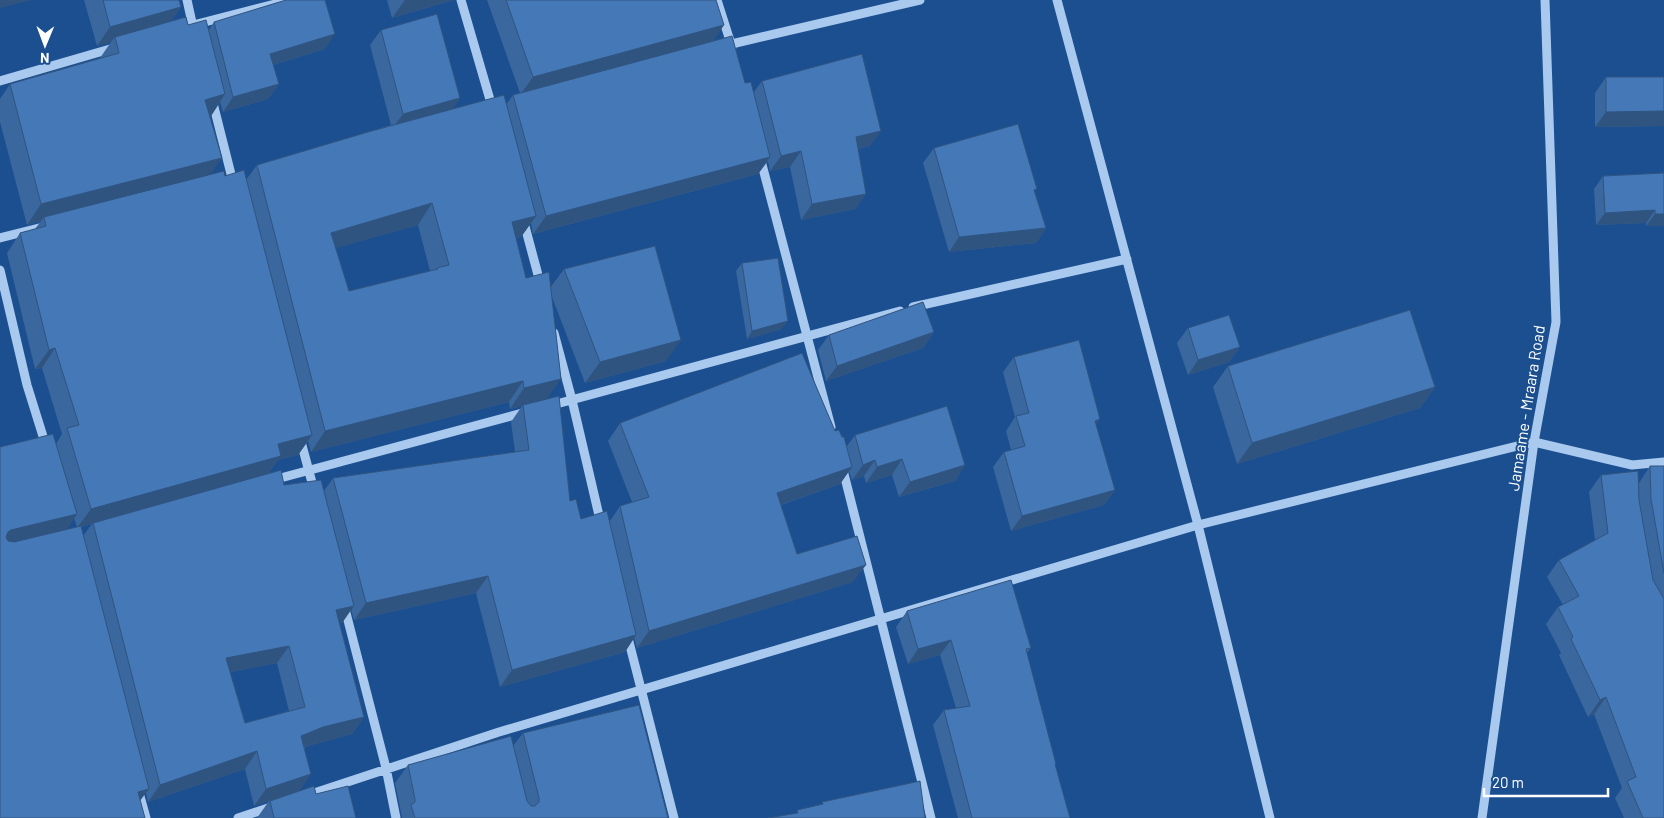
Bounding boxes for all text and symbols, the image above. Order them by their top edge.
north arrow [20,20,70,70]
text: N [40,50,50,67]
street label: Jamaame - Mraara Road [1503,324,1548,492]
scale bar [1484,766,1608,798]
text: 20 m [1492,773,1524,791]

